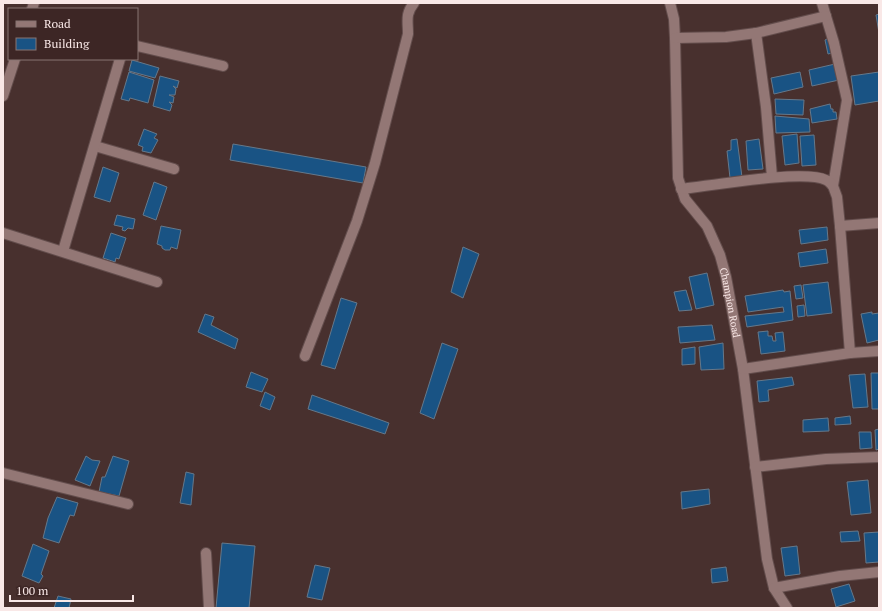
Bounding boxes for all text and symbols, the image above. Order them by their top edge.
legend [8,8,138,60]
text: Road [44,16,71,31]
text: Building [44,36,90,51]
street label: Champion Road [717,266,744,339]
scale bar [10,577,133,603]
text: 100 m [16,583,49,598]

